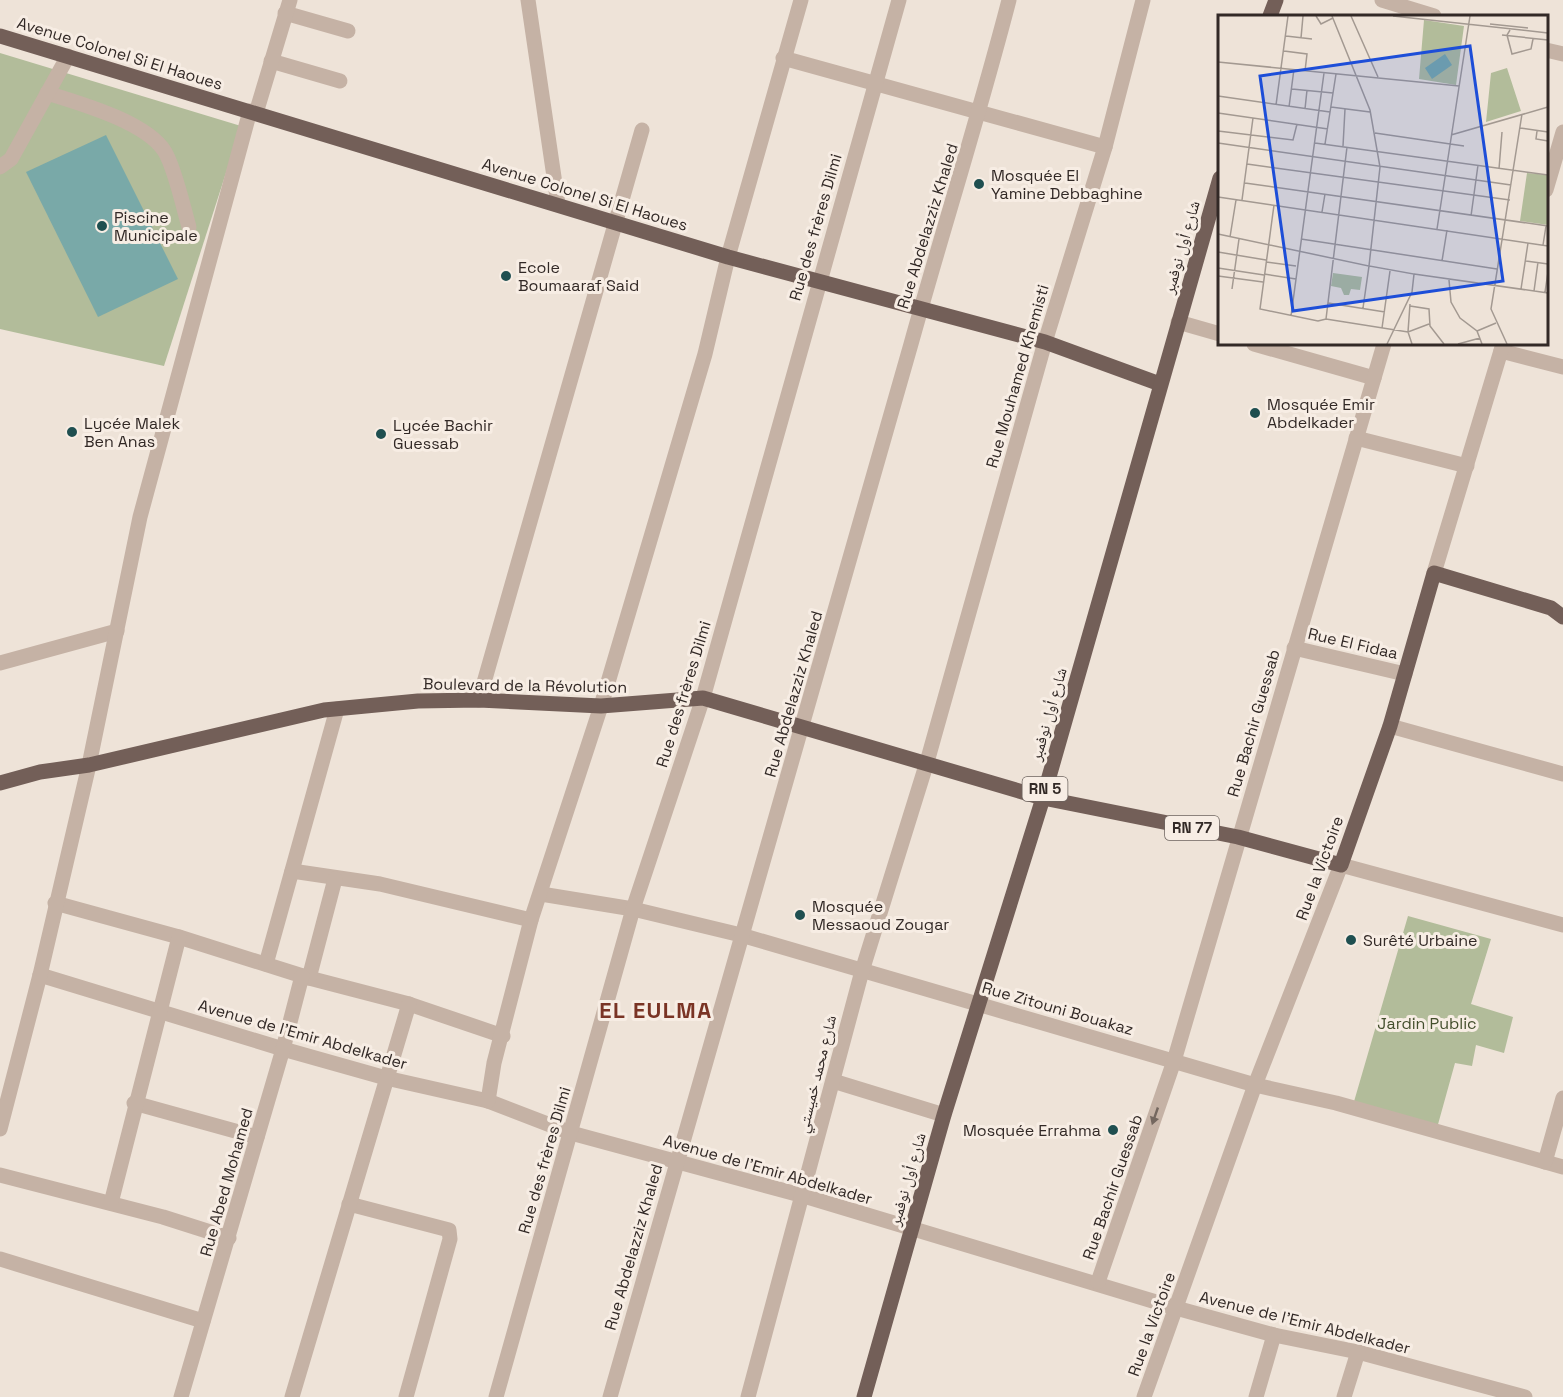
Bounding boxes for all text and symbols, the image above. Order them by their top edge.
street label: Avenue Colonel Si El Haoues [15,12,225,95]
inset map [1218,15,1548,345]
street label: Rue Abdelazziz Khaled [892,141,963,311]
street label: Rue des frères Dilmi [784,151,847,303]
street label: Avenue Colonel Si El Haoues [480,153,690,236]
place label: Mosquée El Yamine Debbaghine [991,165,1143,204]
marker: Mosquée El Yamine Debbaghine [972,177,986,191]
street label: شارع أول نوفمبر [1158,198,1205,297]
place label: Piscine Municipale [114,207,198,246]
marker: Piscine Municipale [95,219,109,233]
place label: Ecole Boumaaraf Said [518,257,639,296]
marker: Ecole Boumaaraf Said [499,269,513,283]
street label: Rue Mouhamed Khemisti [981,282,1054,470]
place label: Mosquée Emir Abdelkader [1267,394,1375,433]
marker: Mosquée Emir Abdelkader [1248,406,1262,420]
place label: Lycée Malek Ben Anas [84,413,181,452]
place label: Lycée Bachir Guessab [393,415,493,454]
marker: Lycée Malek Ben Anas [65,425,79,439]
marker: Lycée Bachir Guessab [374,427,388,441]
street label: Rue Abdelazziz Khaled [760,609,827,780]
street label: Rue des frères Dilmi [651,618,716,770]
street label: Rue El Fidaa [1306,623,1400,664]
street label: Rue Bachir Guessab [1222,647,1285,799]
street label: شارع أول نوفمبر [1025,665,1072,764]
street label: Boulevard de la Révolution [423,673,627,698]
road number: RN 5 [1022,777,1068,801]
street label: Rue la Victoire [1291,813,1348,923]
road number: RN 77 [1165,816,1219,840]
place label: Mosquée Messaoud Zougar [812,896,949,935]
marker: Mosquée Messaoud Zougar [793,908,807,922]
place label: Surêté Urbaine [1363,930,1478,951]
marker: Surêté Urbaine [1344,933,1358,947]
street label: Rue Zitouni Bouakaz [980,977,1136,1040]
street label: Avenue de l'Emir Abdelkader [196,995,410,1074]
district label: EL EULMA [599,996,713,1024]
street label: شارع محمد خميستي [792,1013,843,1136]
park label: Jardin Public [1377,1013,1477,1034]
street label: Rue des frères Dilmi [513,1084,576,1236]
street label: Rue Abed Mohamed [195,1105,258,1259]
one-way arrow [1150,1107,1160,1125]
street label: Rue Bachir Guessab [1078,1112,1147,1263]
place label: Mosquée Errahma [963,1120,1101,1141]
marker: Mosquée Errahma [1106,1123,1120,1137]
street label: Avenue de l'Emir Abdelkader [661,1130,875,1209]
street label: شارع أول نوفمبر [884,1130,931,1229]
street label: Rue Abdelazziz Khaled [600,1162,667,1333]
street label: Rue la Victoire [1123,1269,1180,1379]
street label: Avenue de l'Emir Abdelkader [1197,1286,1412,1359]

